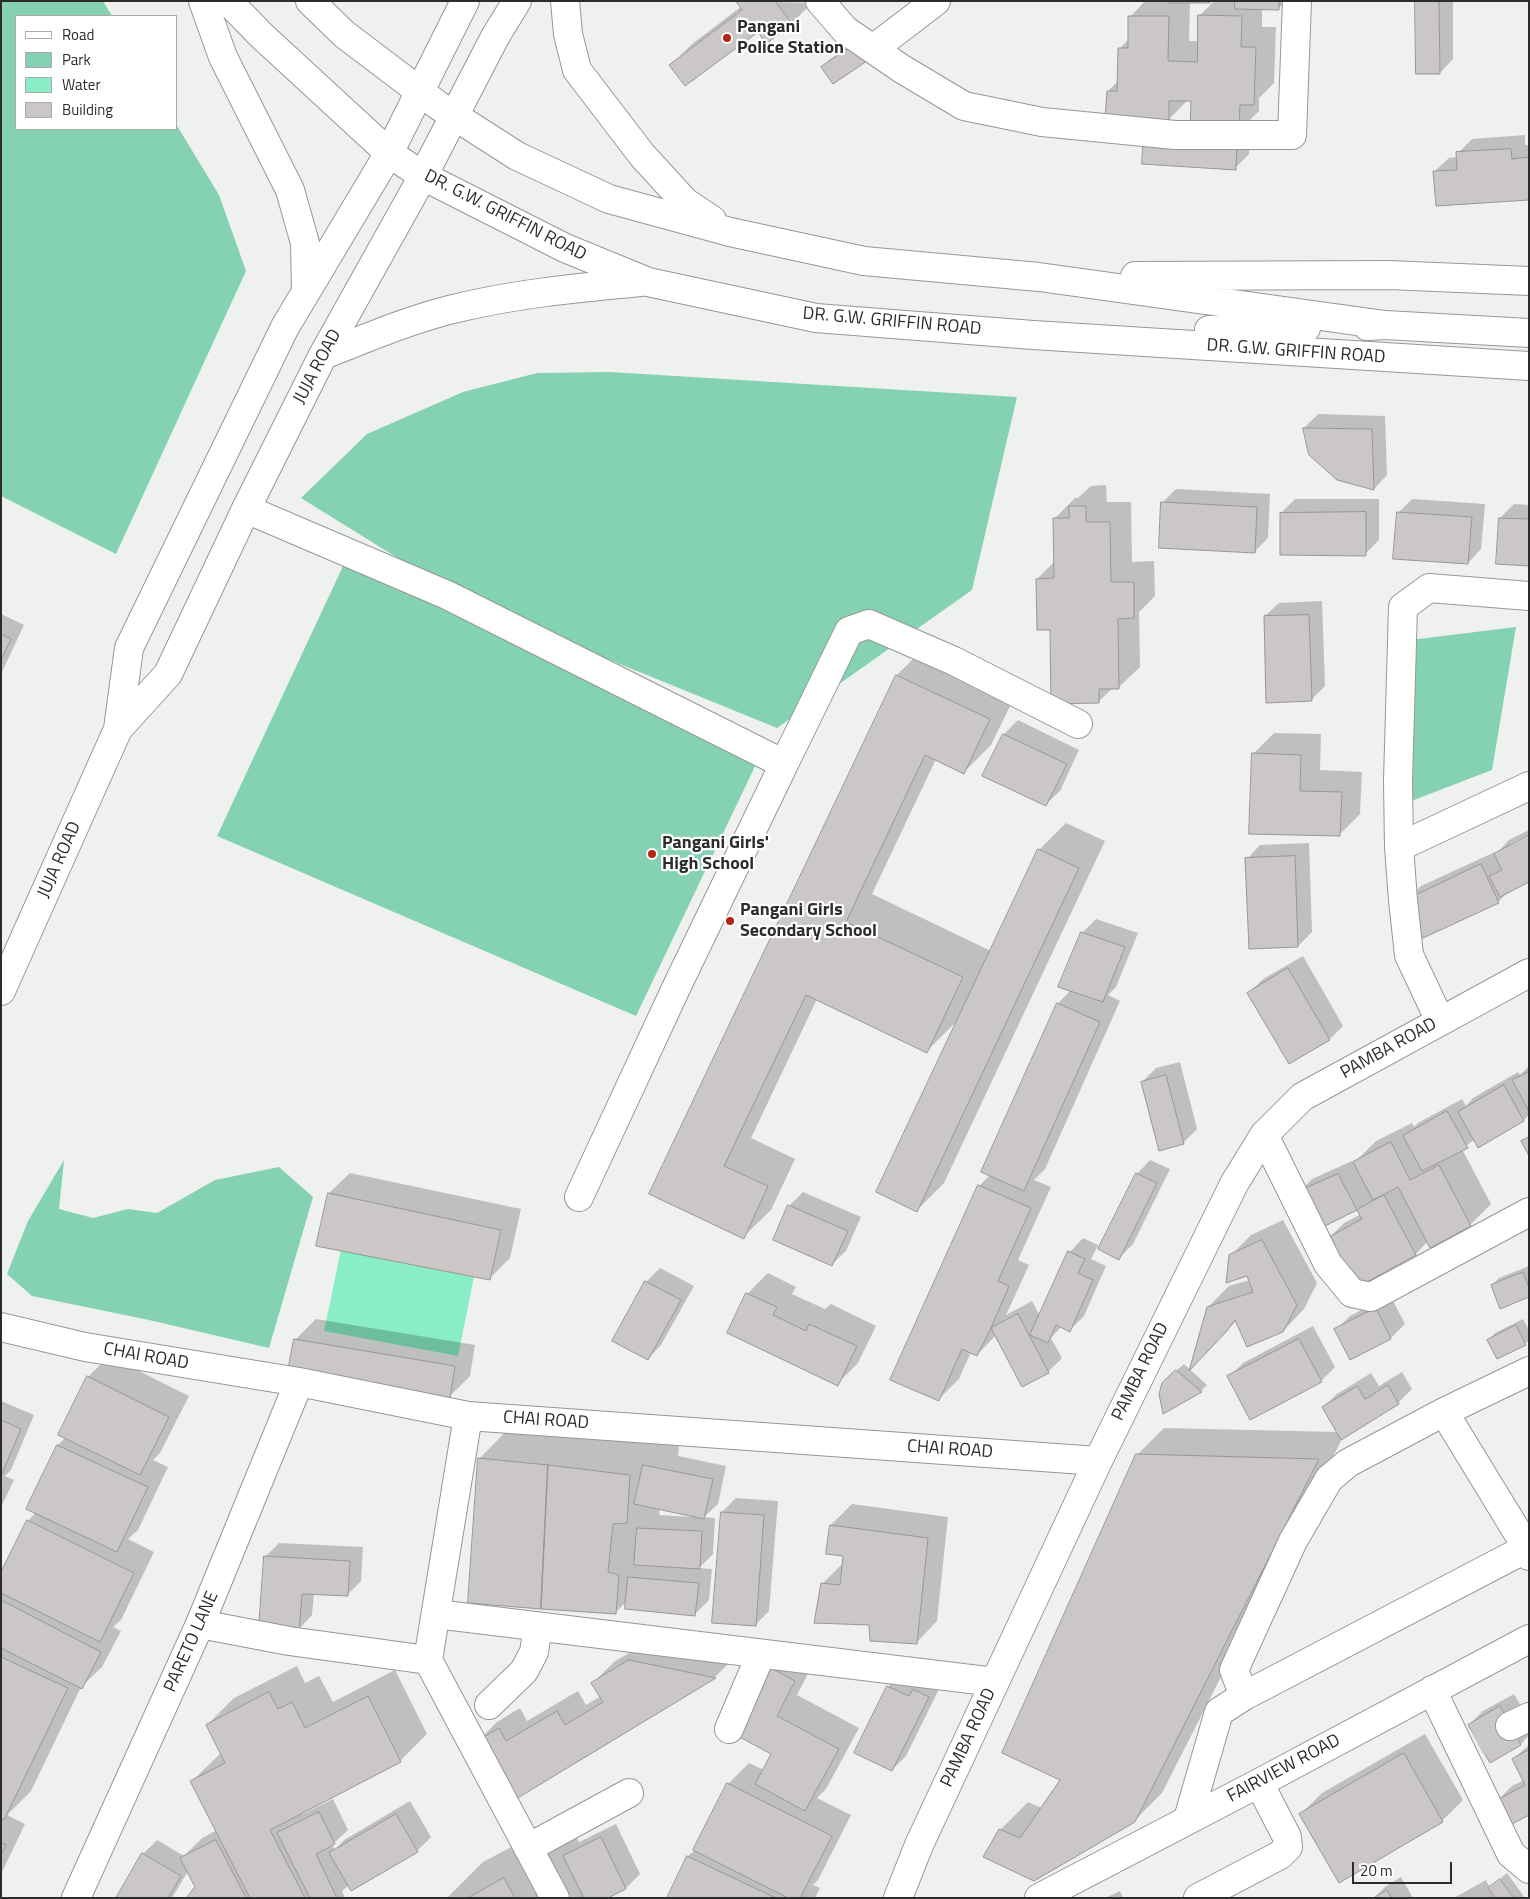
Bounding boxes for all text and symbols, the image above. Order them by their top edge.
legend [15,15,178,130]
place label: Pangani Police Station [737,17,844,59]
text: Road [62,23,94,46]
marker: Pangani Police Station [721,32,733,44]
text: Park [62,48,91,71]
text: Water [62,73,101,96]
text: Building [62,98,113,121]
street label: DR. G.W. GRIFFIN ROAD [420,166,590,266]
street label: DR. G.W. GRIFFIN ROAD [802,303,982,341]
street label: JUJA ROAD [289,326,347,408]
street label: DR. G.W. GRIFFIN ROAD [1206,335,1386,369]
street label: JUJA ROAD [34,818,86,902]
place label: Pangani Girls' High School [662,833,769,876]
marker: Pangani Girls' High School [646,848,658,860]
place label: Pangani Girls Secondary School [740,900,877,942]
marker: Pangani Girls Secondary School [724,915,736,927]
street label: PAMBA ROAD [1337,1014,1441,1084]
street label: PAMBA ROAD [1108,1319,1174,1425]
street label: CHAI ROAD [102,1339,190,1375]
street label: CHAI ROAD [502,1407,590,1435]
street label: CHAI ROAD [906,1436,994,1464]
street label: PARETO LANE [160,1588,224,1696]
street label: PAMBA ROAD [937,1685,1001,1791]
street label: FAIRVIEW ROAD [1224,1730,1344,1808]
scale bar [1355,1852,1455,1884]
text: 20 m [1360,1859,1393,1882]

